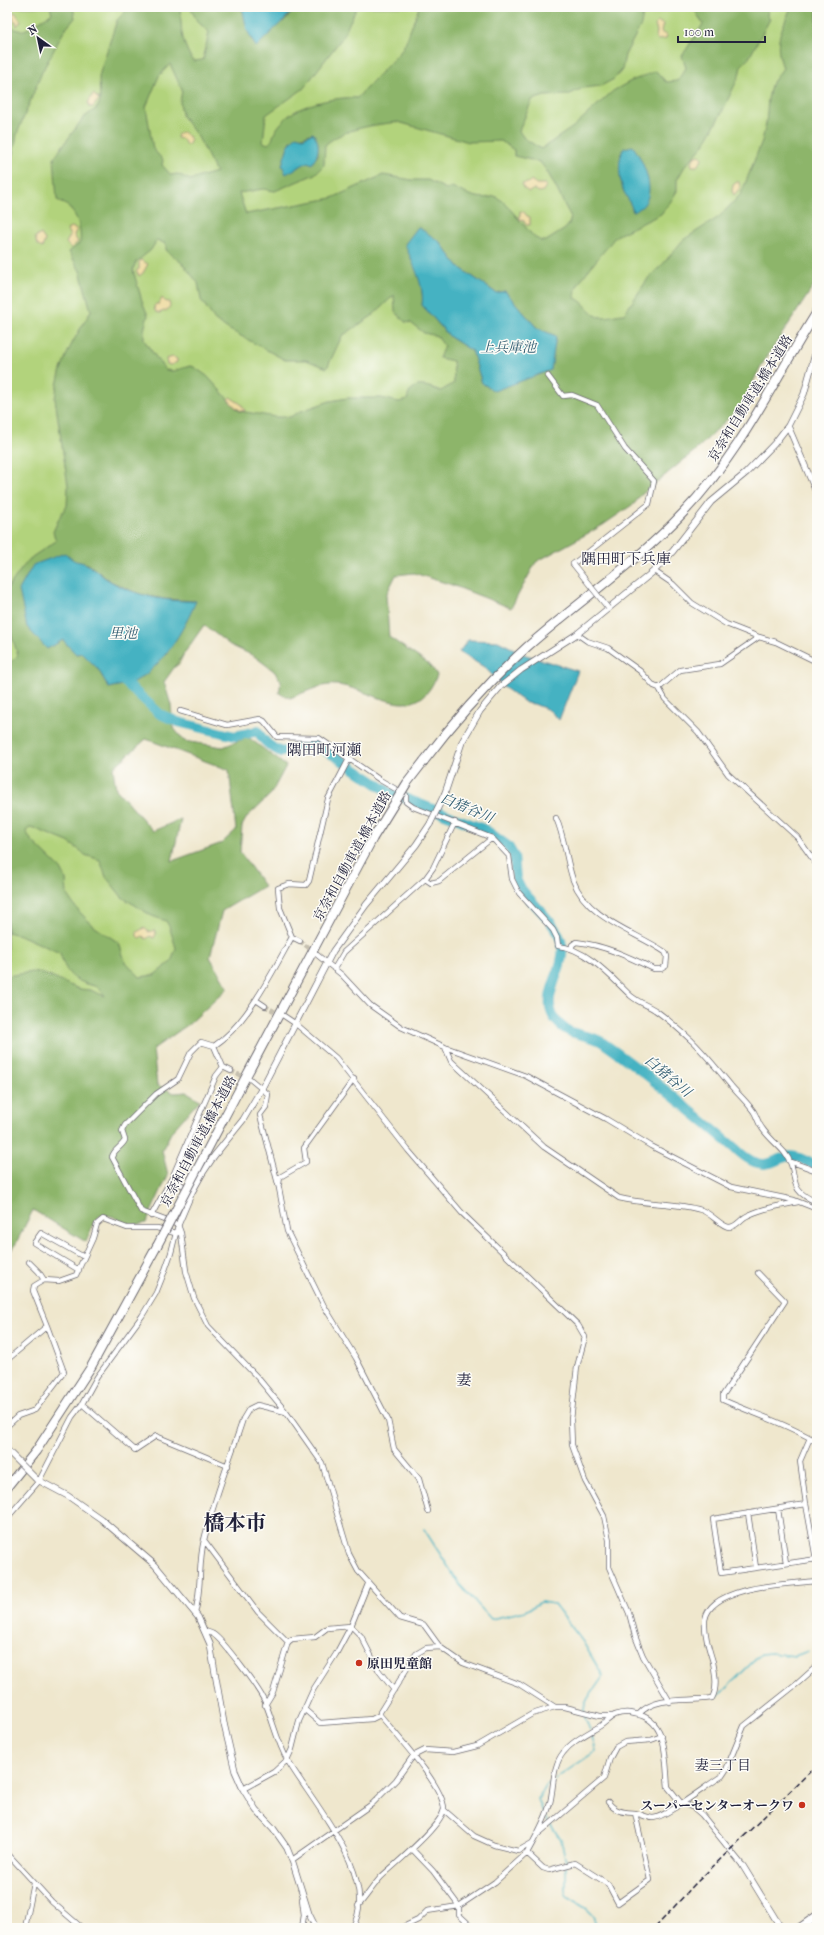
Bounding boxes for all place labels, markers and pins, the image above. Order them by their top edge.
place label: 原田児童館 [367,1656,432,1671]
marker: 原田児童館 [354,1658,364,1668]
place label: スーパーセンターオークワ [640,1798,794,1813]
marker: スーパーセンターオークワ [797,1800,807,1810]

